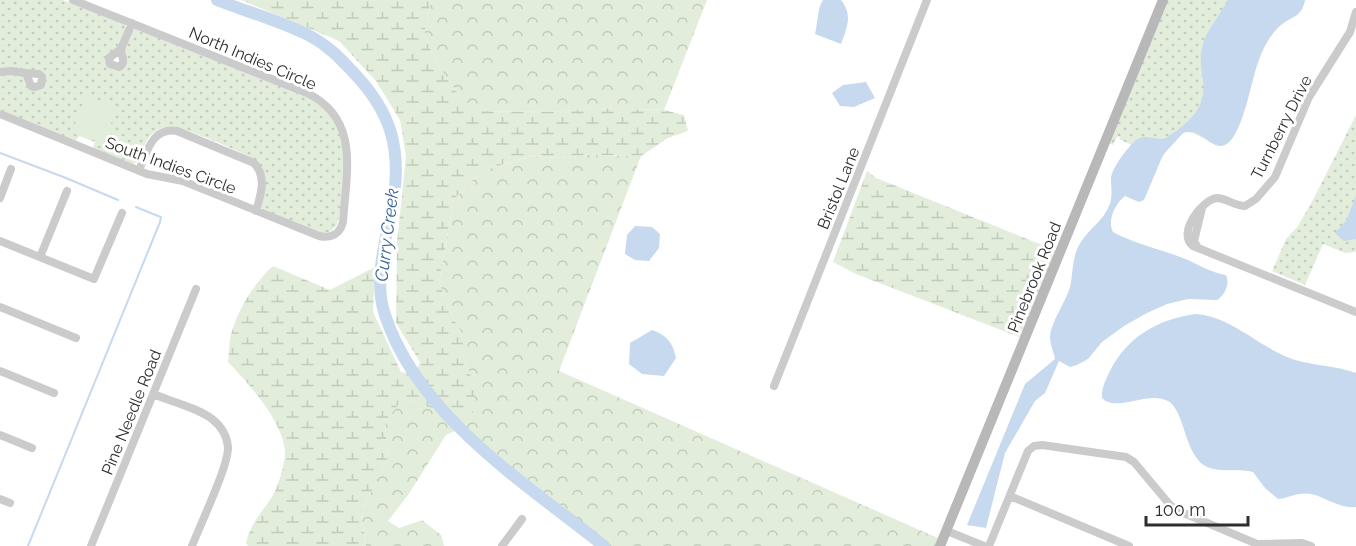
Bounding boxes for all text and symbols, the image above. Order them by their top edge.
street label: North Indies Circle [186,23,319,94]
street label: Turnberry Drive [1247,72,1316,182]
street label: South Indies Circle [103,133,239,198]
street label: Bristol Lane [813,144,864,232]
water label: Curry Creek [370,187,403,283]
street label: Pinebrook Road [1004,219,1065,335]
street label: Pine Needle Road [98,347,165,478]
scale bar [1146,489,1248,527]
text: 100 m [1155,499,1206,520]

